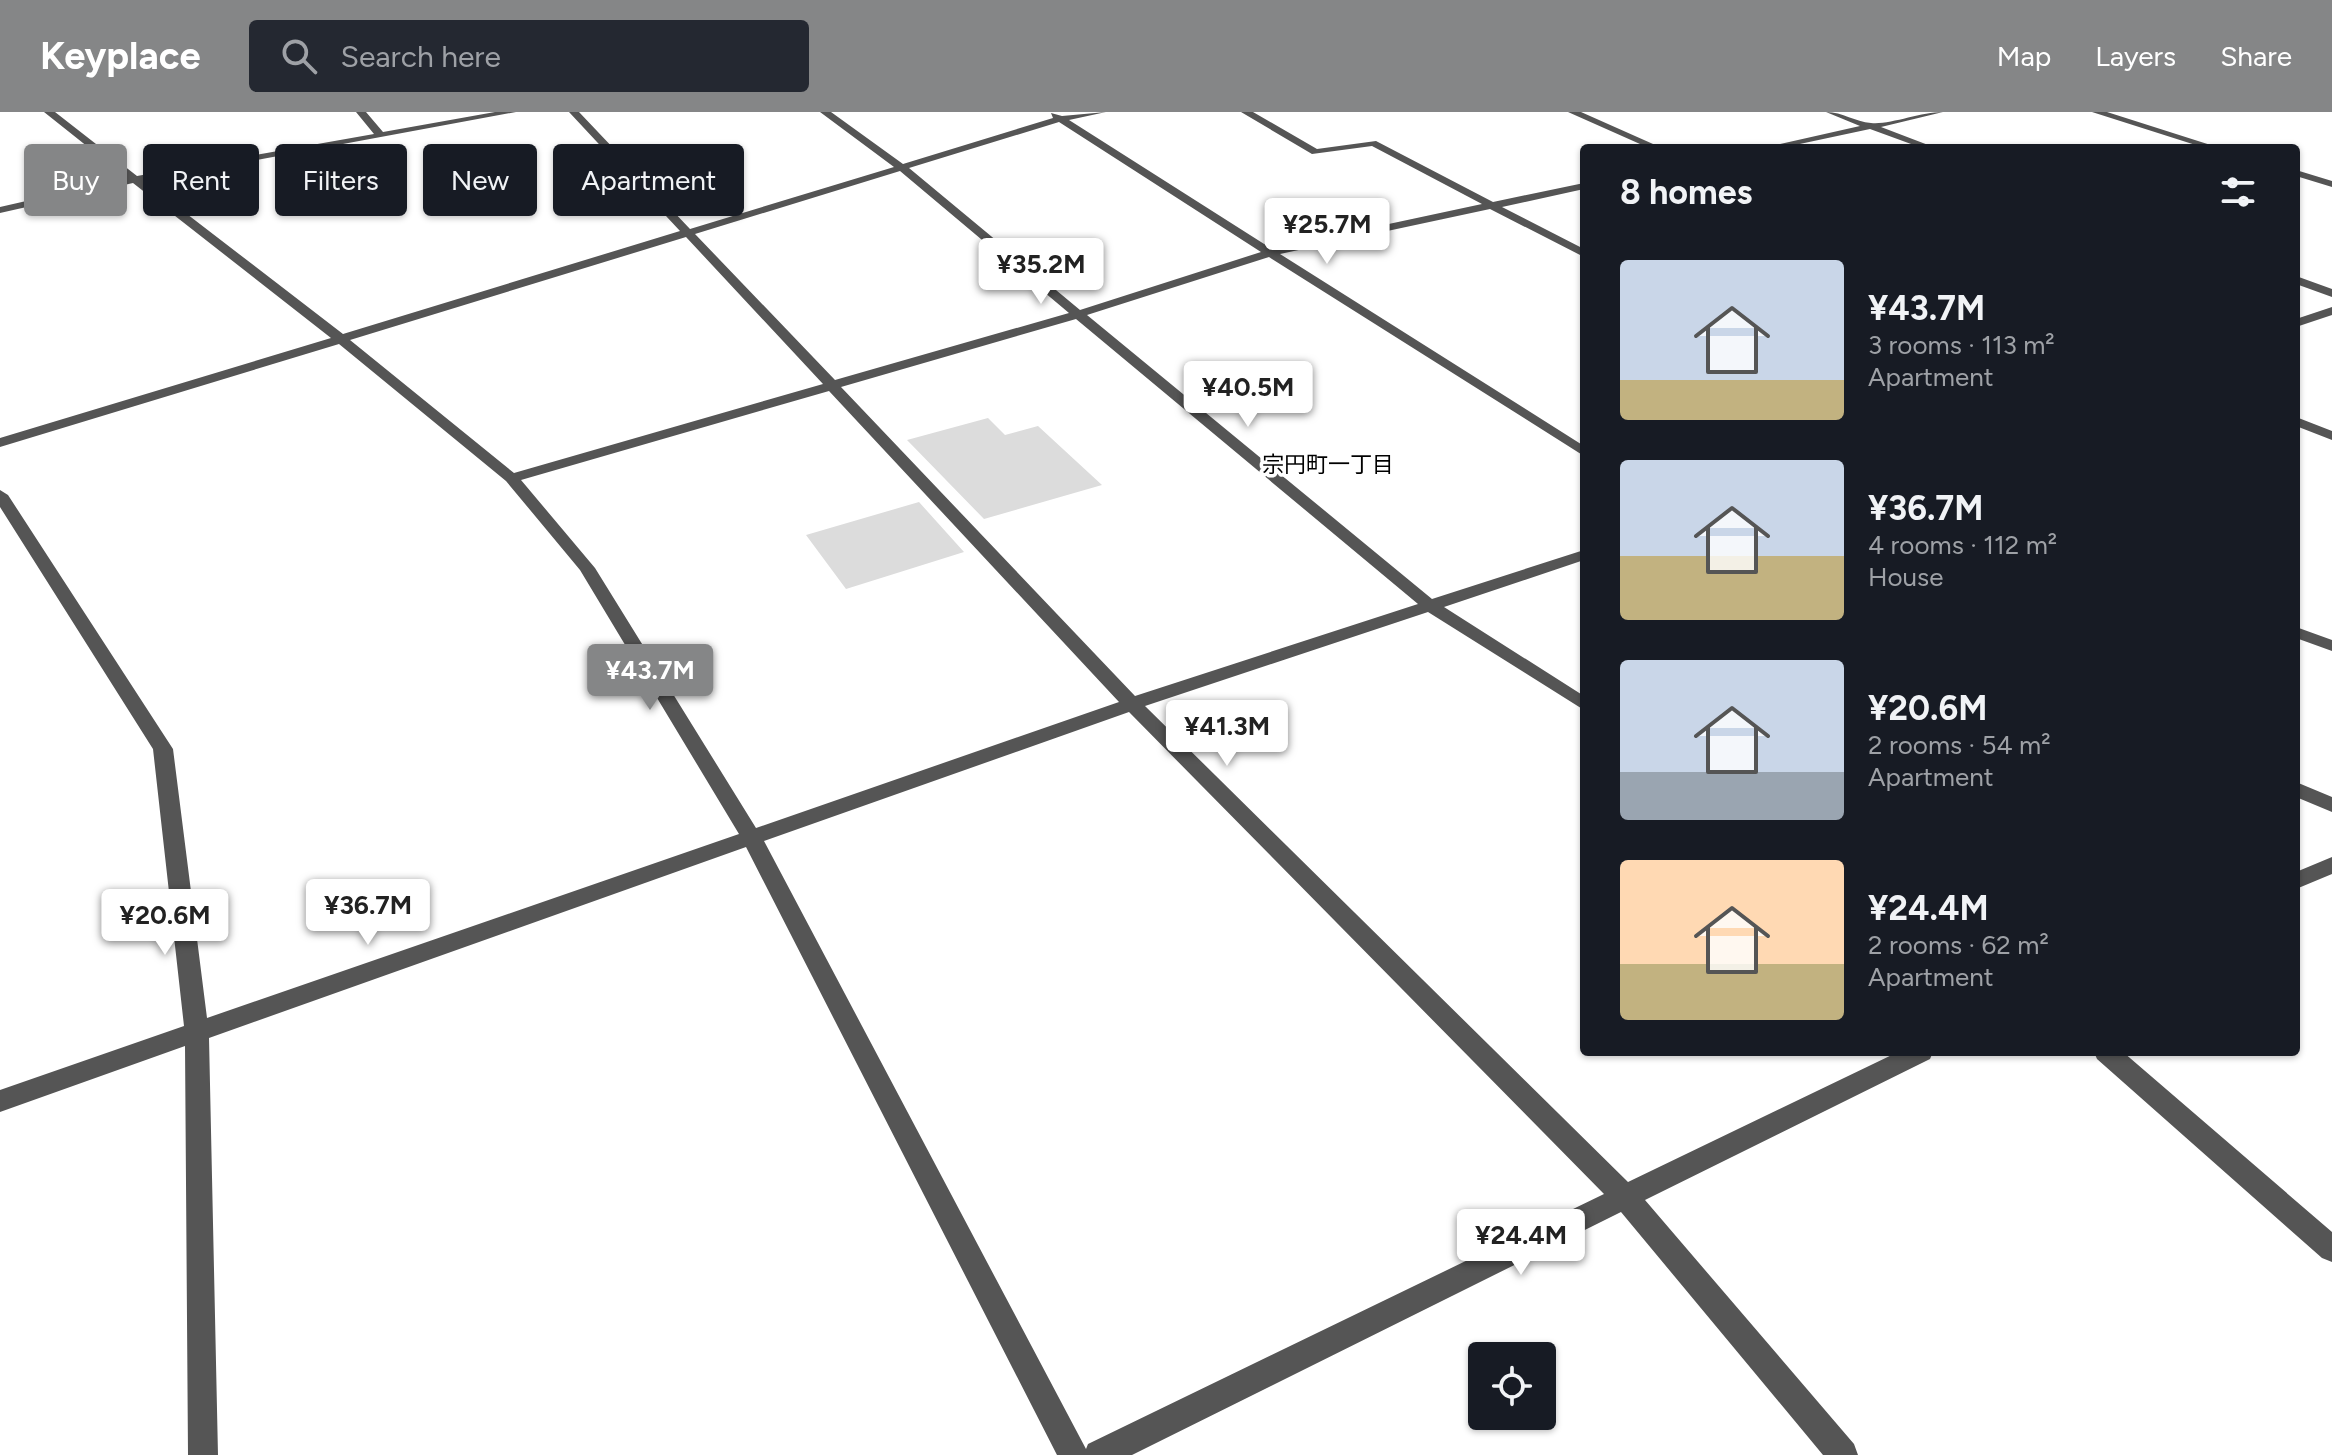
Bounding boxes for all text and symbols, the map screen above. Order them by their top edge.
search box [249,20,809,92]
text: Keyplace [40,33,201,79]
icon: search [277,34,321,78]
text: Search here [341,38,501,75]
text: Map [1997,39,2051,73]
text: Layers [2095,39,2176,73]
text: Share [2220,39,2292,73]
chip: Buy [24,144,127,216]
chip: Rent [143,144,259,216]
chip: Filters [275,144,407,216]
chip: New [423,144,537,216]
chip: Apartment [553,144,744,216]
icon: filters [2216,170,2260,214]
text: 8 homes [1620,172,1752,213]
pin: ¥25.7M [1262,198,1392,266]
text: ¥25.7M [1283,208,1371,240]
pin: ¥35.2M [976,238,1106,306]
text: ¥35.2M [997,248,1085,280]
text: ¥43.7M [1868,288,1985,329]
icon: home [1684,292,1780,388]
text: 3 rooms · 113 m² [1868,329,2055,361]
pin: ¥40.5M [1183,361,1313,429]
text: Apartment [1868,361,1994,393]
text: ¥40.5M [1202,371,1294,403]
district label: 宗円町一丁目 [1262,451,1394,478]
text: ¥36.7M [1868,488,1983,529]
icon: home [1684,492,1780,588]
text: 4 rooms · 112 m² [1868,529,2057,561]
text: House [1868,561,1943,593]
pin: ¥43.7M [585,644,715,712]
text: ¥43.7M [605,654,695,686]
text: ¥20.6M [1868,688,1987,729]
icon: home [1684,692,1780,788]
pin: ¥41.3M [1162,700,1292,768]
text: ¥41.3M [1184,710,1270,742]
text: 2 rooms · 54 m² [1868,729,2051,761]
text: Apartment [1868,761,1994,793]
pin: ¥36.7M [303,879,433,947]
text: ¥24.4M [1868,888,1989,929]
pin: ¥20.6M [100,889,230,957]
text: ¥36.7M [324,889,412,921]
icon: home [1684,892,1780,988]
text: ¥20.6M [119,899,211,931]
text: 2 rooms · 62 m² [1868,929,2049,961]
text: Apartment [1868,961,1994,993]
pin: ¥24.4M [1456,1209,1586,1277]
text: ¥24.4M [1475,1219,1567,1251]
map controls [1468,1342,1556,1430]
button: locate [1468,1342,1556,1430]

